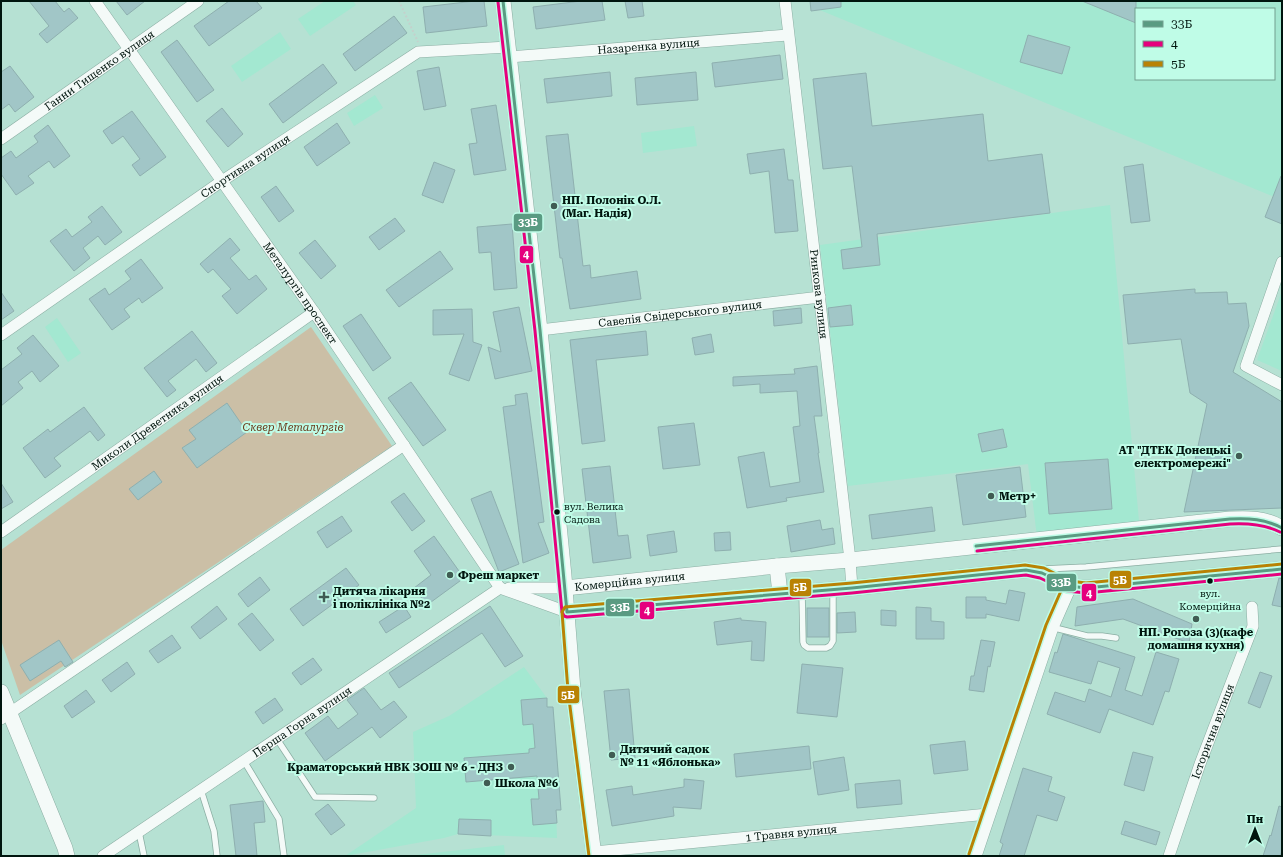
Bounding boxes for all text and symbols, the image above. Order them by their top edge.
legend [1135,8,1275,80]
text: 33Б [1171,17,1192,31]
street label: Ганни Тищенко вулиця [42,27,156,113]
street label: Назаренка вулиця [597,35,700,57]
text: 4 [1171,37,1178,51]
text: 5Б [1171,57,1186,71]
street label: Спортивна вулиця [198,132,292,201]
place label: НП. Полонік О.Л. (Маг. Надія) [562,194,661,220]
marker: НП. Полонік О.Л. (Маг. Надія) [549,201,559,211]
line badge: 33Б [513,213,543,232]
text: 33Б [518,216,538,229]
street label: Металургів проспект [260,240,340,346]
line badge: 4 [519,245,534,264]
text: 4 [523,248,530,261]
street label: Ринкова вулиця [807,248,831,340]
street label: Савелія Свідерського вулиця [598,297,762,330]
street label: Миколи Древетняка вулиця [89,371,226,473]
park label: Сквер Металургів [242,421,344,434]
place label: АТ "ДТЕК Донецькі електромережі" [1119,444,1231,470]
marker: АТ "ДТЕК Донецькі електромережі" [1234,451,1244,461]
place label: Метр+ [999,490,1036,503]
marker: Метр+ [986,491,996,501]
place label: вул. Велика Садова [564,501,624,525]
marker: вул. Велика Садова [552,507,562,517]
place label: Фреш маркет [458,569,539,582]
street label: Комерційна вулиця [574,569,685,593]
marker: Фреш маркет [445,570,455,580]
line badge: 5Б [1109,570,1132,589]
line badge: 33Б [1046,573,1077,592]
text: 5Б [1113,574,1127,587]
text: 33Б [1051,576,1071,589]
marker: вул. Комерційна [1205,576,1215,586]
line badge: 5Б [789,578,812,597]
text: 5Б [793,581,807,594]
line badge: 4 [1081,583,1097,602]
place label: Дитяча лікарня і поліклініка №2 [333,585,430,611]
text: 4 [1086,587,1093,600]
place label: вул. Комерційна [1179,588,1241,612]
marker: Дитяча лікарня і поліклініка №2 [318,591,330,603]
line badge: 33Б [605,598,635,617]
text: 33Б [610,601,630,614]
line badge: 4 [639,601,655,620]
text: 4 [644,604,651,617]
marker: НП. Рогоза (3)(кафе домашня кухня) [1191,614,1201,624]
place label: НП. Рогоза (3)(кафе домашня кухня) [1139,626,1254,652]
street label: Історична вулиця [1189,682,1237,781]
street label: Перша Горна вулиця [250,684,354,760]
line badge: 5Б [557,685,580,704]
text: 5Б [561,689,575,702]
place label: Дитячий садок № 11 «Яблонька» [620,743,721,769]
marker: Дитячий садок № 11 «Яблонька» [607,750,617,760]
place label: Краматорський НВК ЗОШ № 6 - ДНЗ [287,761,503,774]
marker: Краматорський НВК ЗОШ № 6 - ДНЗ [506,762,516,772]
place label: Школа №6 [495,777,558,790]
marker: Школа №6 [482,778,492,788]
north arrow [1235,809,1275,849]
text: Пн [1247,813,1264,826]
street label: 1 Травня вулиця [745,822,838,844]

